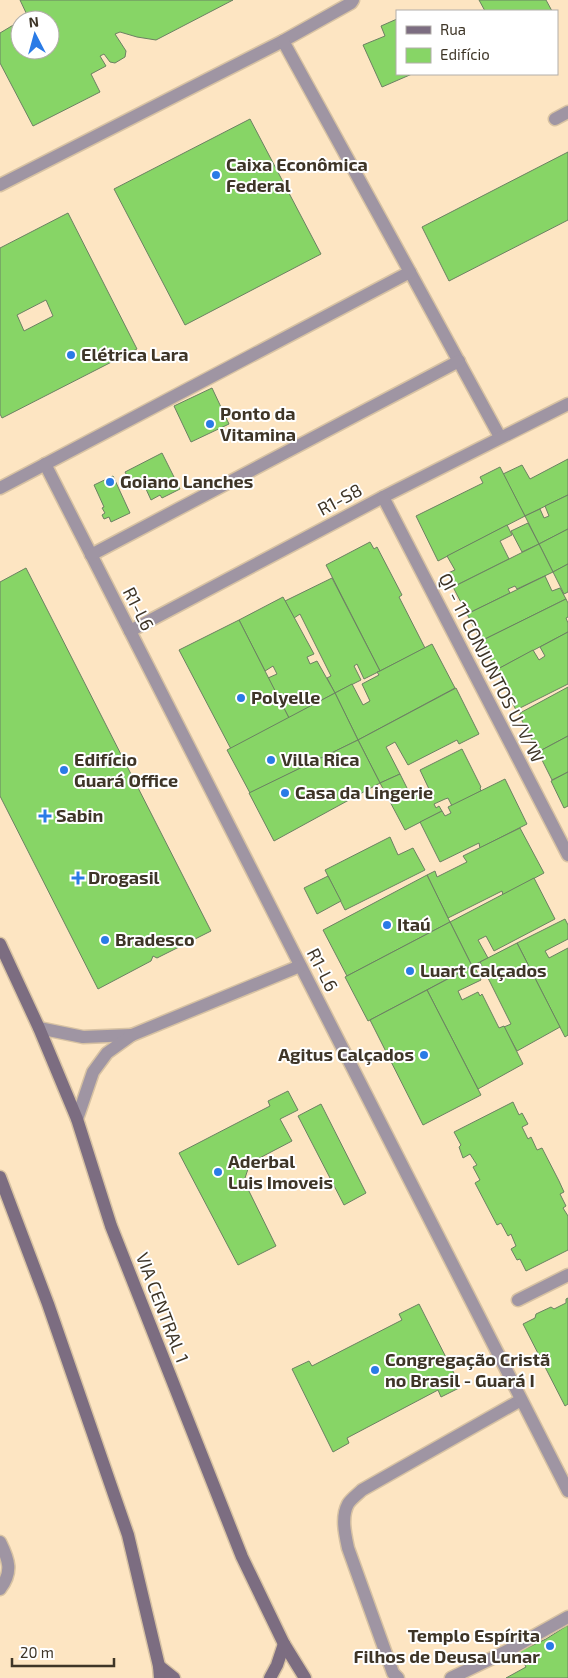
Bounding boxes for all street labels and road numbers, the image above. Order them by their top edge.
street label: R1-S8 [314,478,366,520]
street label: QI - 11 CONJUNTOS U/V/W [434,569,549,766]
street label: R1-L6 [119,583,159,634]
street label: R1-L6 [303,944,343,995]
street label: VIA CENTRAL 1 [132,1249,194,1366]

